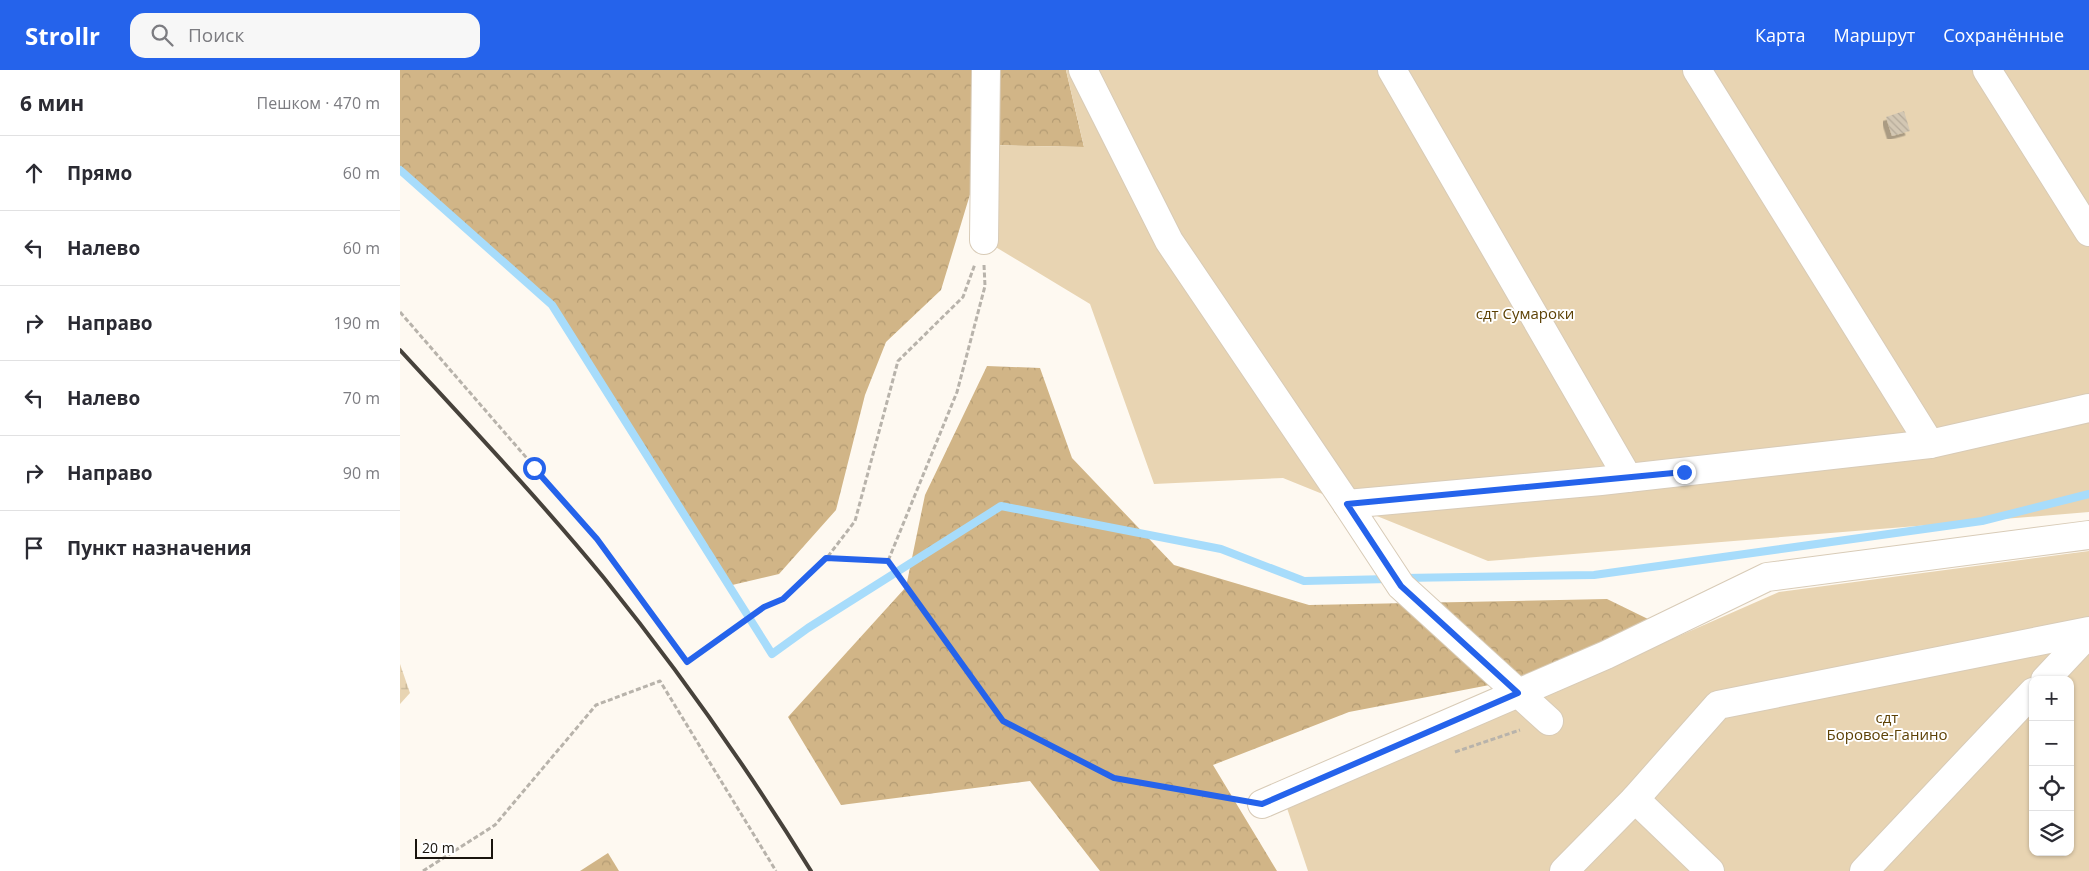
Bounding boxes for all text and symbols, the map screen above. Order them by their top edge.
search box [130,13,480,58]
text: Strollr [25,19,100,52]
icon: search [148,21,176,49]
text: Поиск [188,22,244,48]
text: Карта [1755,23,1805,47]
text: Маршрут [1833,23,1915,47]
text: Сохранённые [1943,23,2064,47]
text: 6 мин [20,89,84,117]
text: Пешком · 470 m [257,92,380,114]
icon: ahead [20,159,48,187]
text: Прямо [67,160,132,186]
text: 60 m [343,162,380,184]
icon: left [20,234,48,262]
text: Налево [67,235,140,261]
text: 60 m [343,237,380,259]
park label: сдт Сумароки [1476,303,1574,323]
icon: right [20,309,48,337]
text: Направо [67,310,153,336]
text: 190 m [334,312,380,334]
icon: left [20,384,48,412]
text: Налево [67,385,140,411]
text: 70 m [343,387,380,409]
route start [523,457,546,480]
icon: right [20,459,48,487]
text: Направо [67,460,153,486]
route end [1673,461,1696,484]
text: 90 m [343,462,380,484]
icon: arrive [20,534,48,562]
text: Пункт назначения [67,535,252,561]
map controls [2029,676,2074,856]
button: + [2029,676,2074,721]
park label: сдт Боровое-Ганино [1827,707,1947,744]
button: − [2029,721,2074,766]
button: locate [2029,766,2074,811]
button: layers [2029,811,2074,856]
scale bar [415,836,492,859]
text: 20 m [422,838,455,857]

